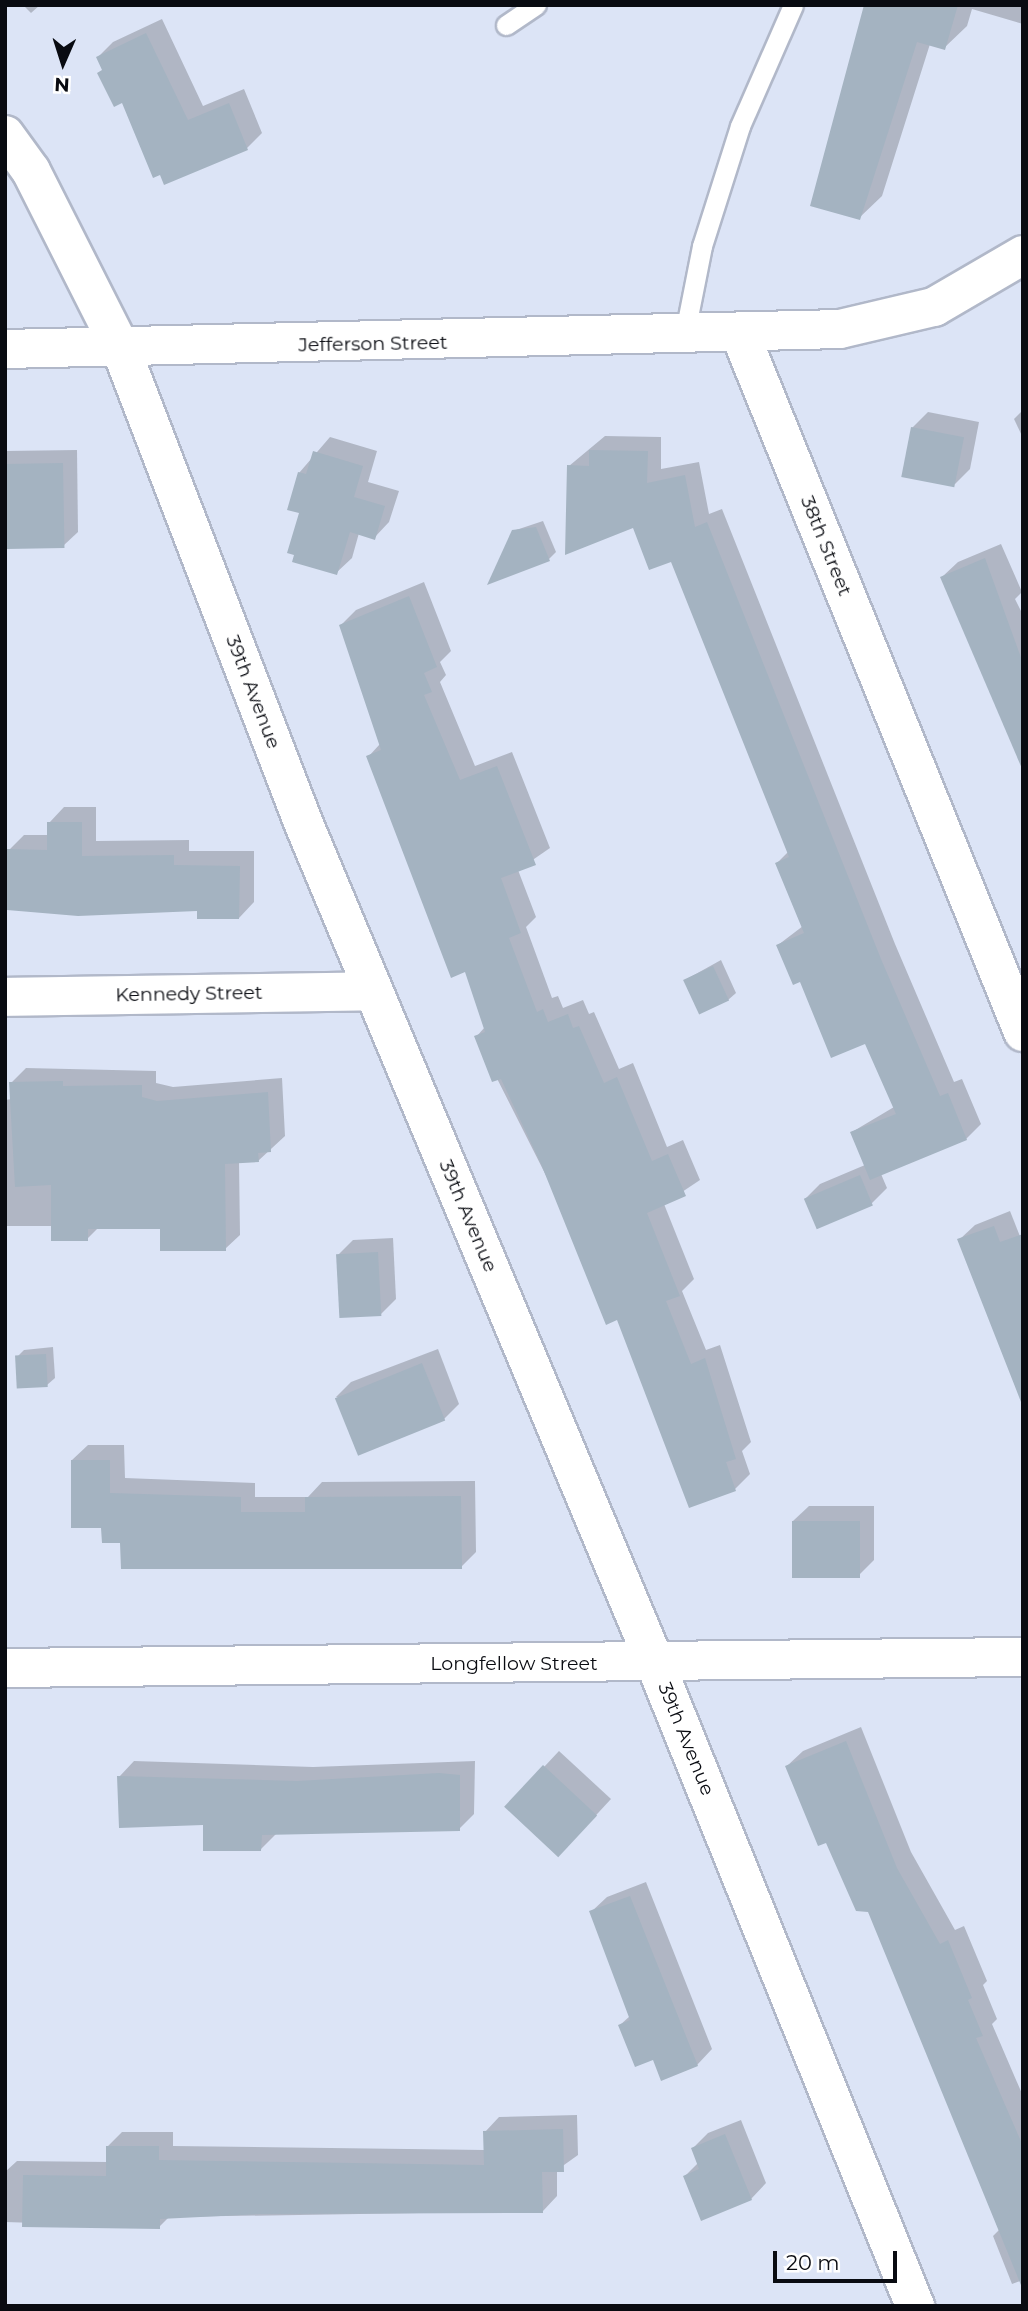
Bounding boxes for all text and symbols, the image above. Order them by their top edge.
north arrow [28,28,98,98]
text: N [54,73,70,96]
street label: Jefferson Street [298,331,448,357]
street label: 38th Street [796,493,856,599]
street label: 39th Avenue [221,632,285,752]
street label: Kennedy Street [115,981,263,1007]
street label: 39th Avenue [434,1156,502,1276]
street label: Longfellow Street [430,1653,598,1675]
street label: 39th Avenue [653,1679,719,1799]
scale bar [776,2238,900,2282]
text: 20 m [786,2250,840,2275]

